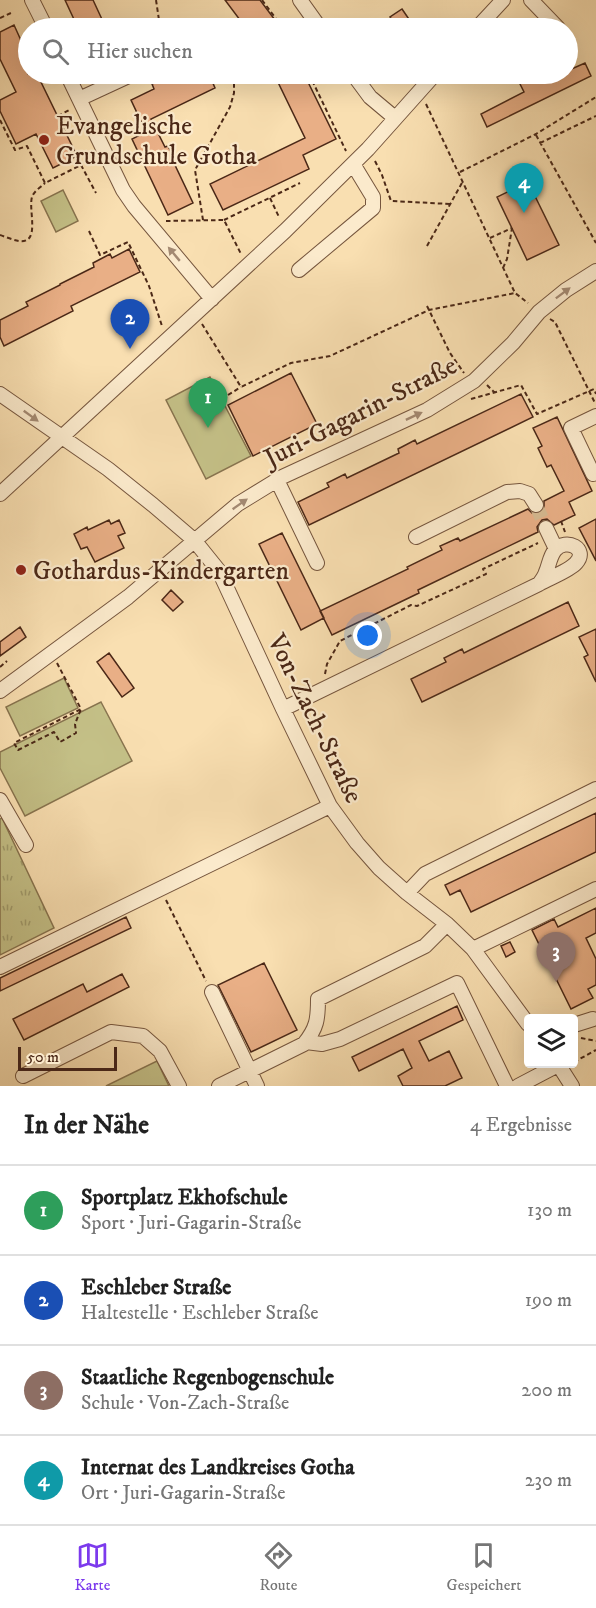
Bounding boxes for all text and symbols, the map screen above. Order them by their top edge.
search box [18,18,578,84]
icon: search [39,35,72,68]
text: Hier suchen [87,38,193,65]
place label: Evangelische Grundschule Gotha [56,110,257,173]
marker: Evangelische Grundschule Gotha [37,133,51,147]
pin: 4 [504,164,544,213]
one-way arrow [168,246,181,262]
one-way arrow [555,288,570,300]
pin: 2 [110,300,150,349]
street label: Juri-Gagarin-Straße [257,350,463,476]
pin: 1 [188,378,228,428]
one-way arrow [22,410,38,422]
one-way arrow [405,412,422,421]
one-way arrow [231,498,247,510]
place label: Gothardus-Kindergarten [33,555,290,588]
marker: Gothardus-Kindergarten [14,563,28,577]
your location [353,621,382,650]
street label: Von-Zach-Straße [259,628,370,809]
pin: 3 [536,932,576,982]
map controls [524,1014,578,1068]
button: layers [524,1014,578,1068]
scale bar [18,1044,117,1072]
text: 50 m [27,1047,59,1067]
text: In der Nähe [24,1109,149,1142]
text: 4 Ergebnisse [470,1113,572,1138]
text: Sportplatz Ekhofschule [81,1184,288,1211]
text: 1 [40,1198,47,1223]
text: 130 m [527,1198,572,1223]
text: Sport · Juri-Gagarin-Straße [81,1211,301,1236]
text: Eschleber Straße [81,1274,231,1301]
text: 2 [39,1288,48,1313]
text: 190 m [525,1288,572,1313]
text: Haltestelle · Eschleber Straße [81,1301,319,1326]
text: Staatliche Regenbogenschule [81,1364,334,1391]
text: 3 [40,1378,47,1403]
text: 200 m [521,1378,572,1403]
text: Schule · Von-Zach-Straße [81,1391,289,1416]
text: Internat des Landkreises Gotha [81,1454,355,1481]
text: 4 [38,1468,49,1493]
text: 230 m [525,1468,572,1493]
text: Ort · Juri-Gagarin-Straße [81,1481,285,1506]
tab: Karte [75,1539,110,1595]
tab: Route [260,1539,297,1595]
tab: Gespeichert [447,1539,521,1595]

